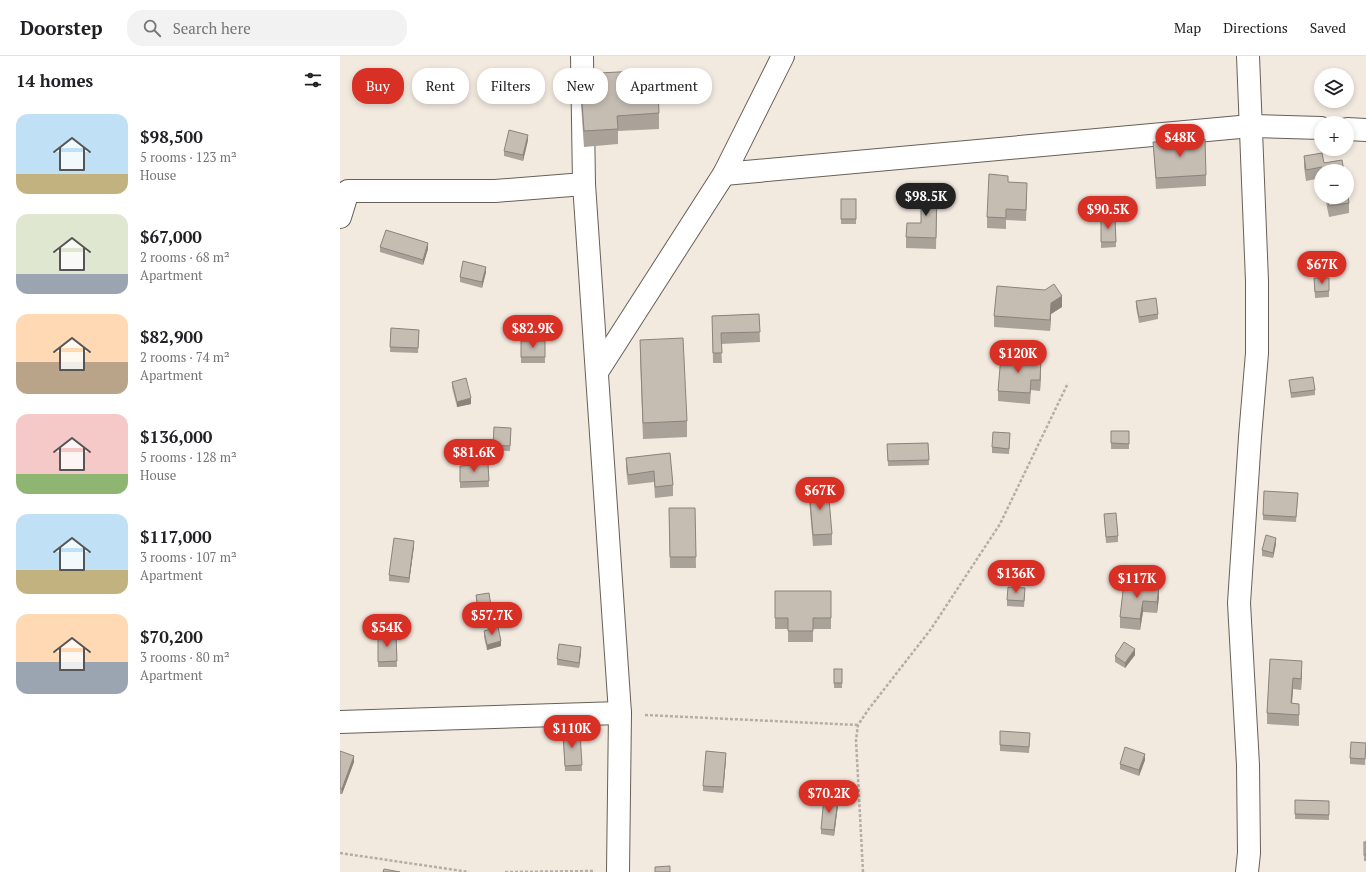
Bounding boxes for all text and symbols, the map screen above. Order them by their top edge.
search box [127,10,407,46]
text: Doorstep [20,15,103,40]
icon: search [141,17,163,39]
text: Search here [173,18,251,38]
text: Map [1174,18,1201,37]
text: Directions [1223,18,1288,37]
text: Saved [1310,18,1346,37]
chip: Buy [352,68,404,104]
chip: Rent [412,68,469,104]
chip: Filters [477,68,545,104]
chip: New [553,68,608,104]
chip: Apartment [616,68,712,104]
map controls [1314,68,1354,204]
button: layers [1314,68,1354,108]
text: 14 homes [16,69,93,92]
icon: filters [302,69,324,91]
button: + [1314,116,1354,156]
pin: $48K [1156,124,1204,158]
text: $98,500 [140,125,203,148]
text: $48K [1164,128,1196,146]
icon: home [48,130,96,178]
text: 5 rooms · 123 m² [140,148,237,166]
button: − [1314,164,1354,204]
text: House [140,166,176,184]
pin: $98.5K [893,183,959,217]
text: $98.5K [905,187,947,205]
pin: $90.5K [1075,196,1141,230]
text: $90.5K [1087,200,1129,218]
text: $67,000 [140,225,202,248]
icon: home [48,230,96,278]
text: 2 rooms · 68 m² [140,248,230,266]
pin: $67K [1298,251,1346,285]
text: $67K [1306,255,1338,273]
text: Apartment [140,266,203,284]
pin: $82.9K [500,315,566,349]
text: $82.9K [512,319,554,337]
text: $82,900 [140,325,203,348]
icon: home [48,330,96,378]
pin: $120K [990,340,1046,374]
text: $120K [999,344,1037,362]
text: 2 rooms · 74 m² [140,348,230,366]
text: Apartment [140,366,203,384]
text: $136,000 [140,425,212,448]
icon: home [48,430,96,478]
pin: $81.6K [441,439,507,473]
text: $81.6K [453,443,495,461]
text: 5 rooms · 128 m² [140,448,237,466]
text: House [140,466,176,484]
pin: $67K [796,477,844,511]
text: $67K [804,481,836,499]
text: $117,000 [140,525,212,548]
icon: home [48,530,96,578]
text: 3 rooms · 107 m² [140,548,237,566]
pin: $136K [988,560,1044,594]
text: $136K [997,564,1035,582]
pin: $117K [1109,565,1165,599]
text: Apartment [140,566,203,584]
text: $117K [1118,569,1156,587]
pin: $57.7K [459,602,525,636]
text: $57.7K [471,606,513,624]
pin: $54K [363,614,411,648]
text: $54K [371,618,403,636]
text: $70,200 [140,625,203,648]
icon: home [48,630,96,678]
text: 3 rooms · 80 m² [140,648,230,666]
text: Apartment [140,666,203,684]
pin: $110K [544,715,600,749]
text: $110K [553,719,591,737]
pin: $70.2K [796,780,862,814]
text: $70.2K [808,784,850,802]

